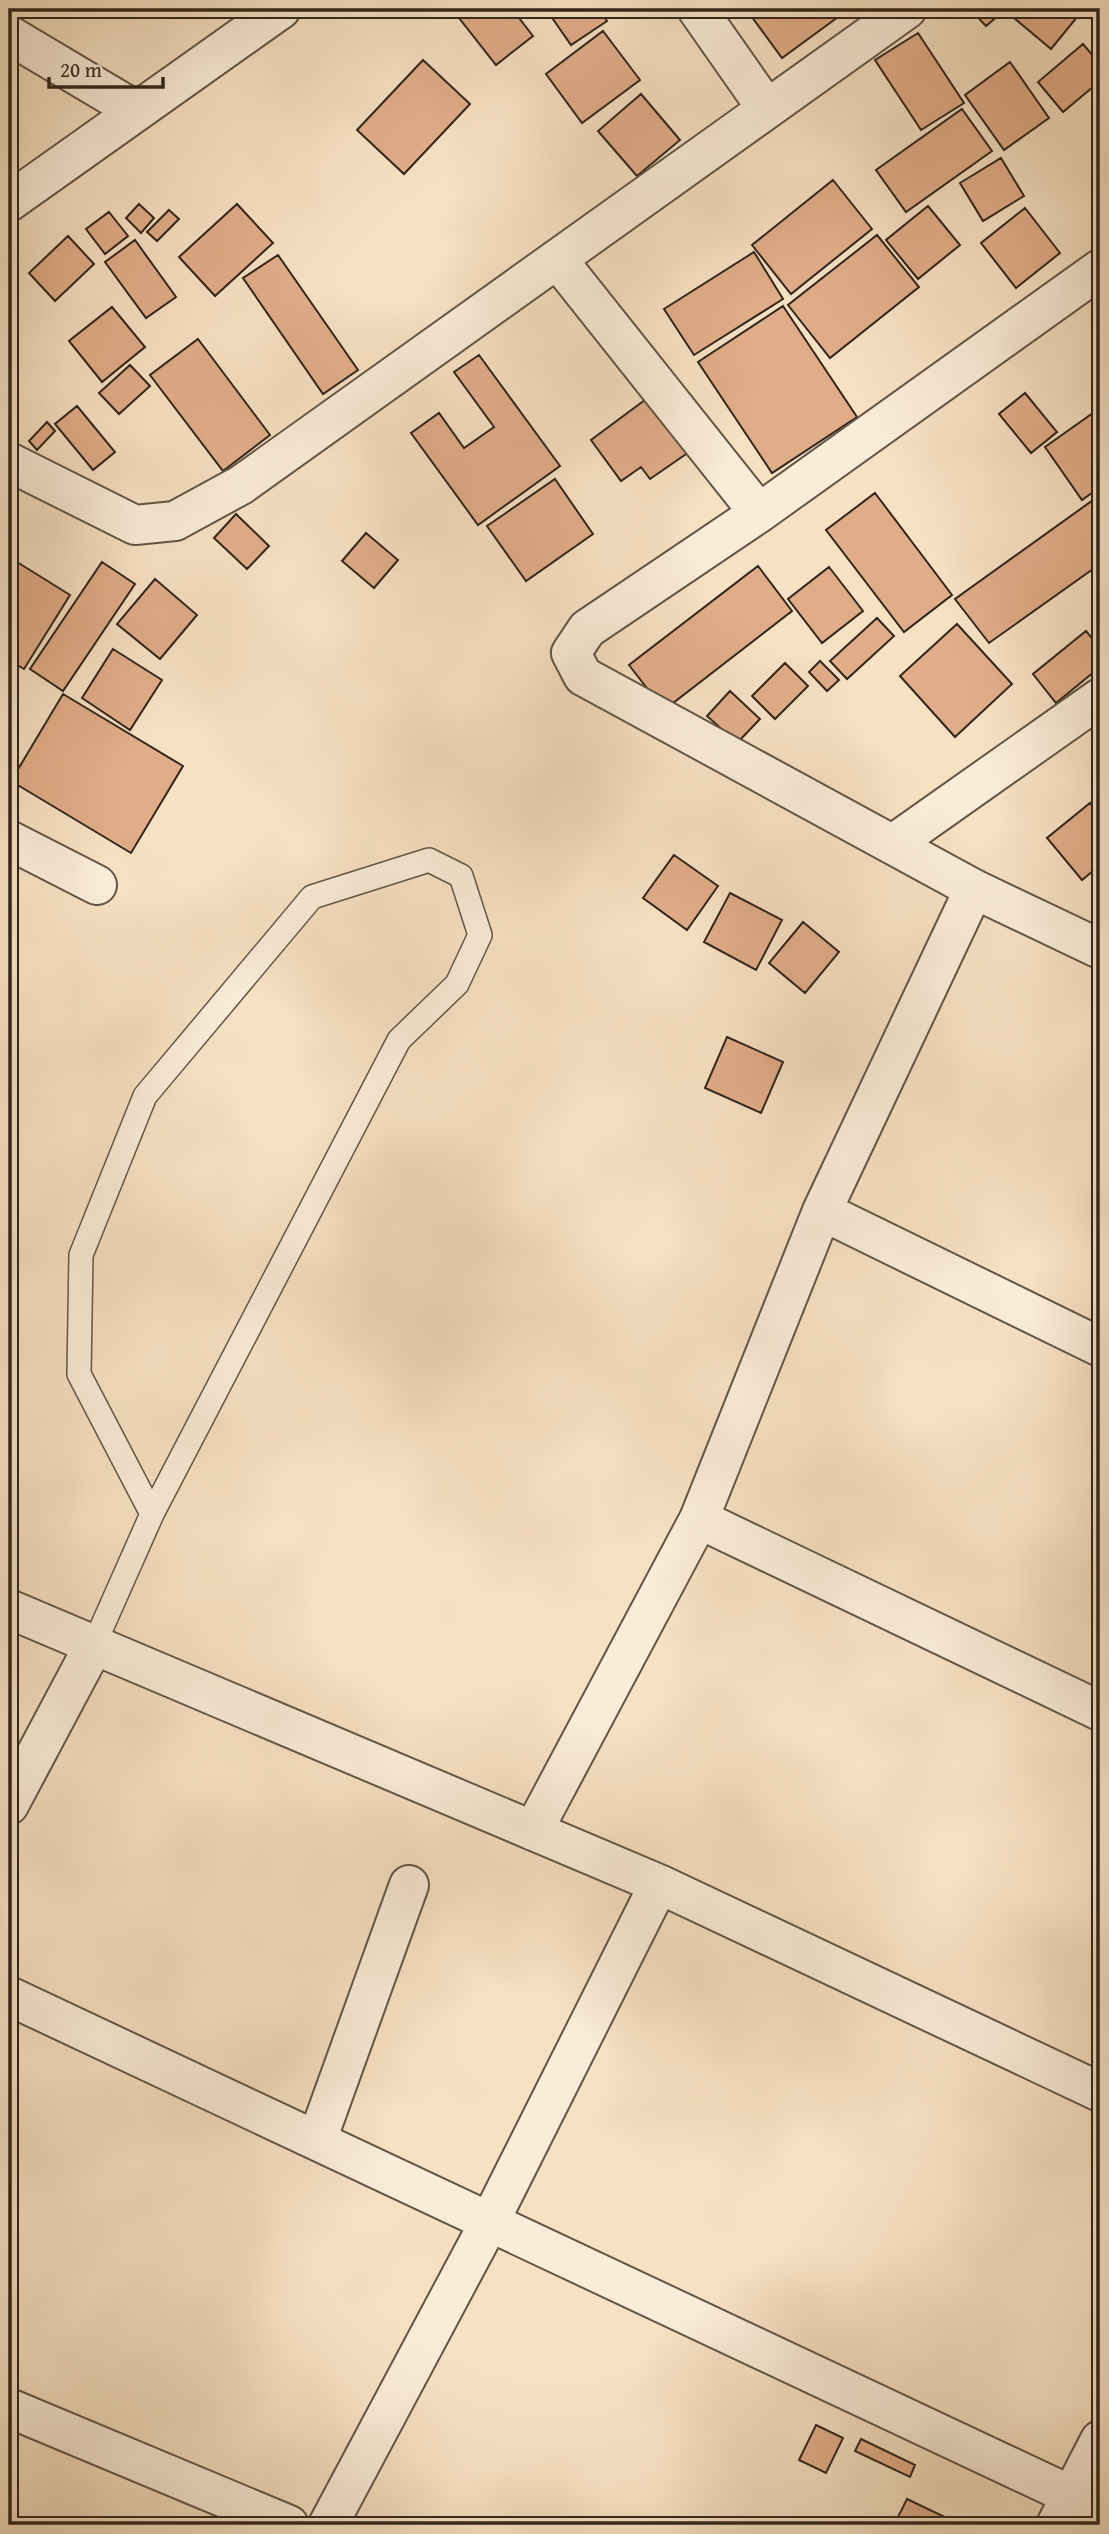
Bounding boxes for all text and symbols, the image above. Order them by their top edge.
scale bar [49,46,163,90]
text: 20 m [60,54,102,85]

